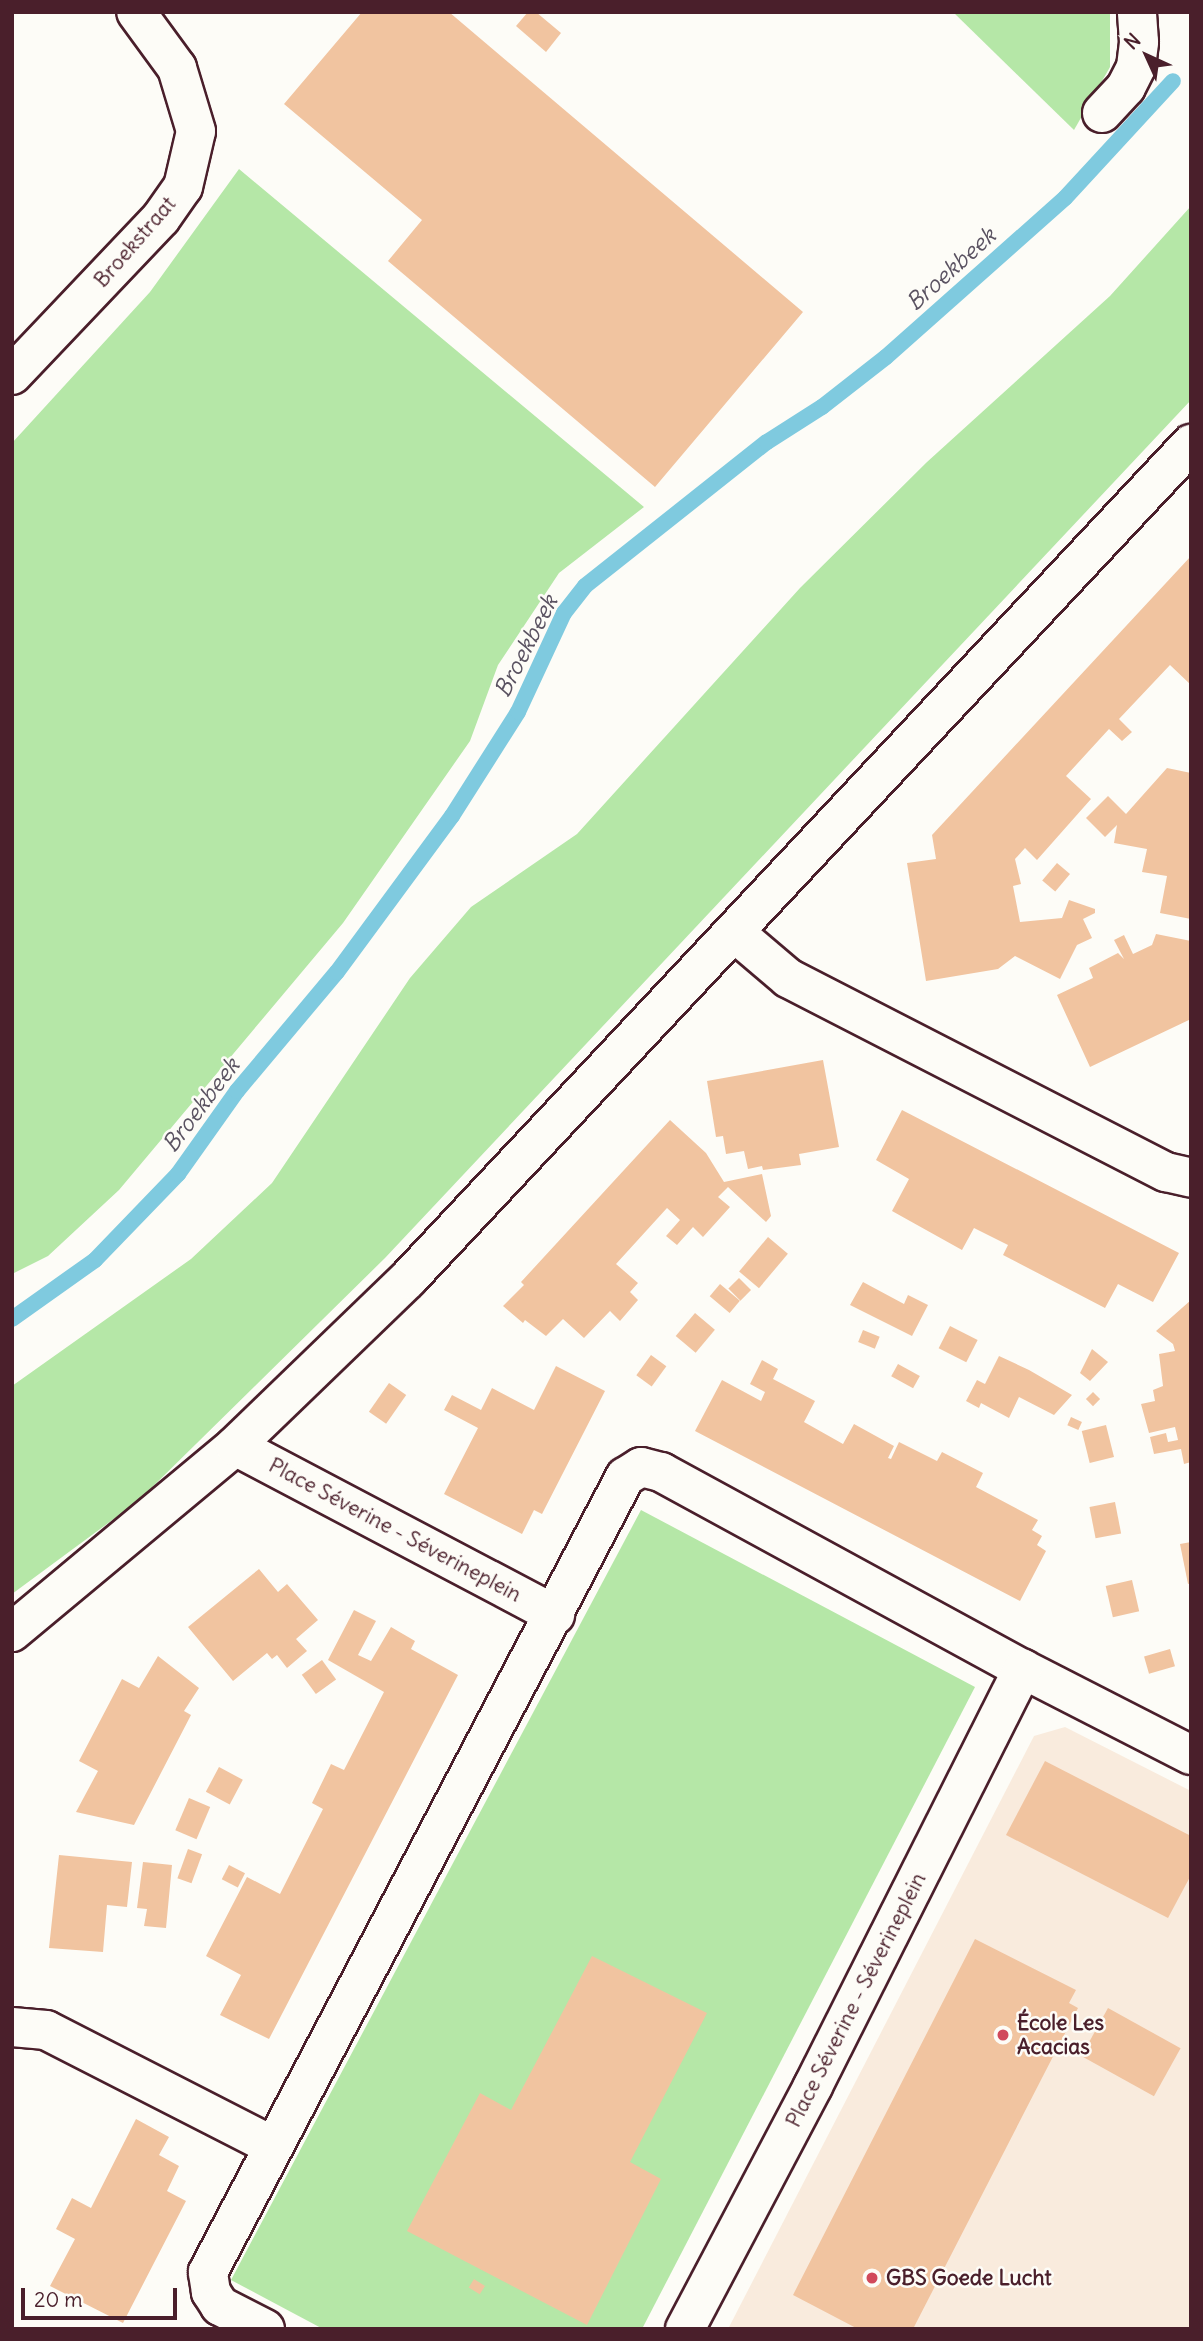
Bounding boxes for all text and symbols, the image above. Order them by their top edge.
north arrow [1112,21,1182,91]
text: N [1119,28,1145,54]
street label: Broekstraat [89,192,181,292]
water label: Broekbeek [901,222,1001,316]
water label: Broekbeek [489,591,563,701]
water label: Broekbeek [157,1053,245,1157]
street label: Place Séverine - Séverineplein [265,1453,525,1607]
street label: Place Séverine - Séverineplein [781,1869,931,2131]
place label: École Les Acacias [1017,2010,1104,2060]
marker: École Les Acacias [995,2027,1011,2043]
place label: GBS Goede Lucht [886,2265,1051,2291]
marker: GBS Goede Lucht [864,2270,880,2286]
scale bar [24,2274,180,2318]
text: 20 m [34,2286,83,2313]

